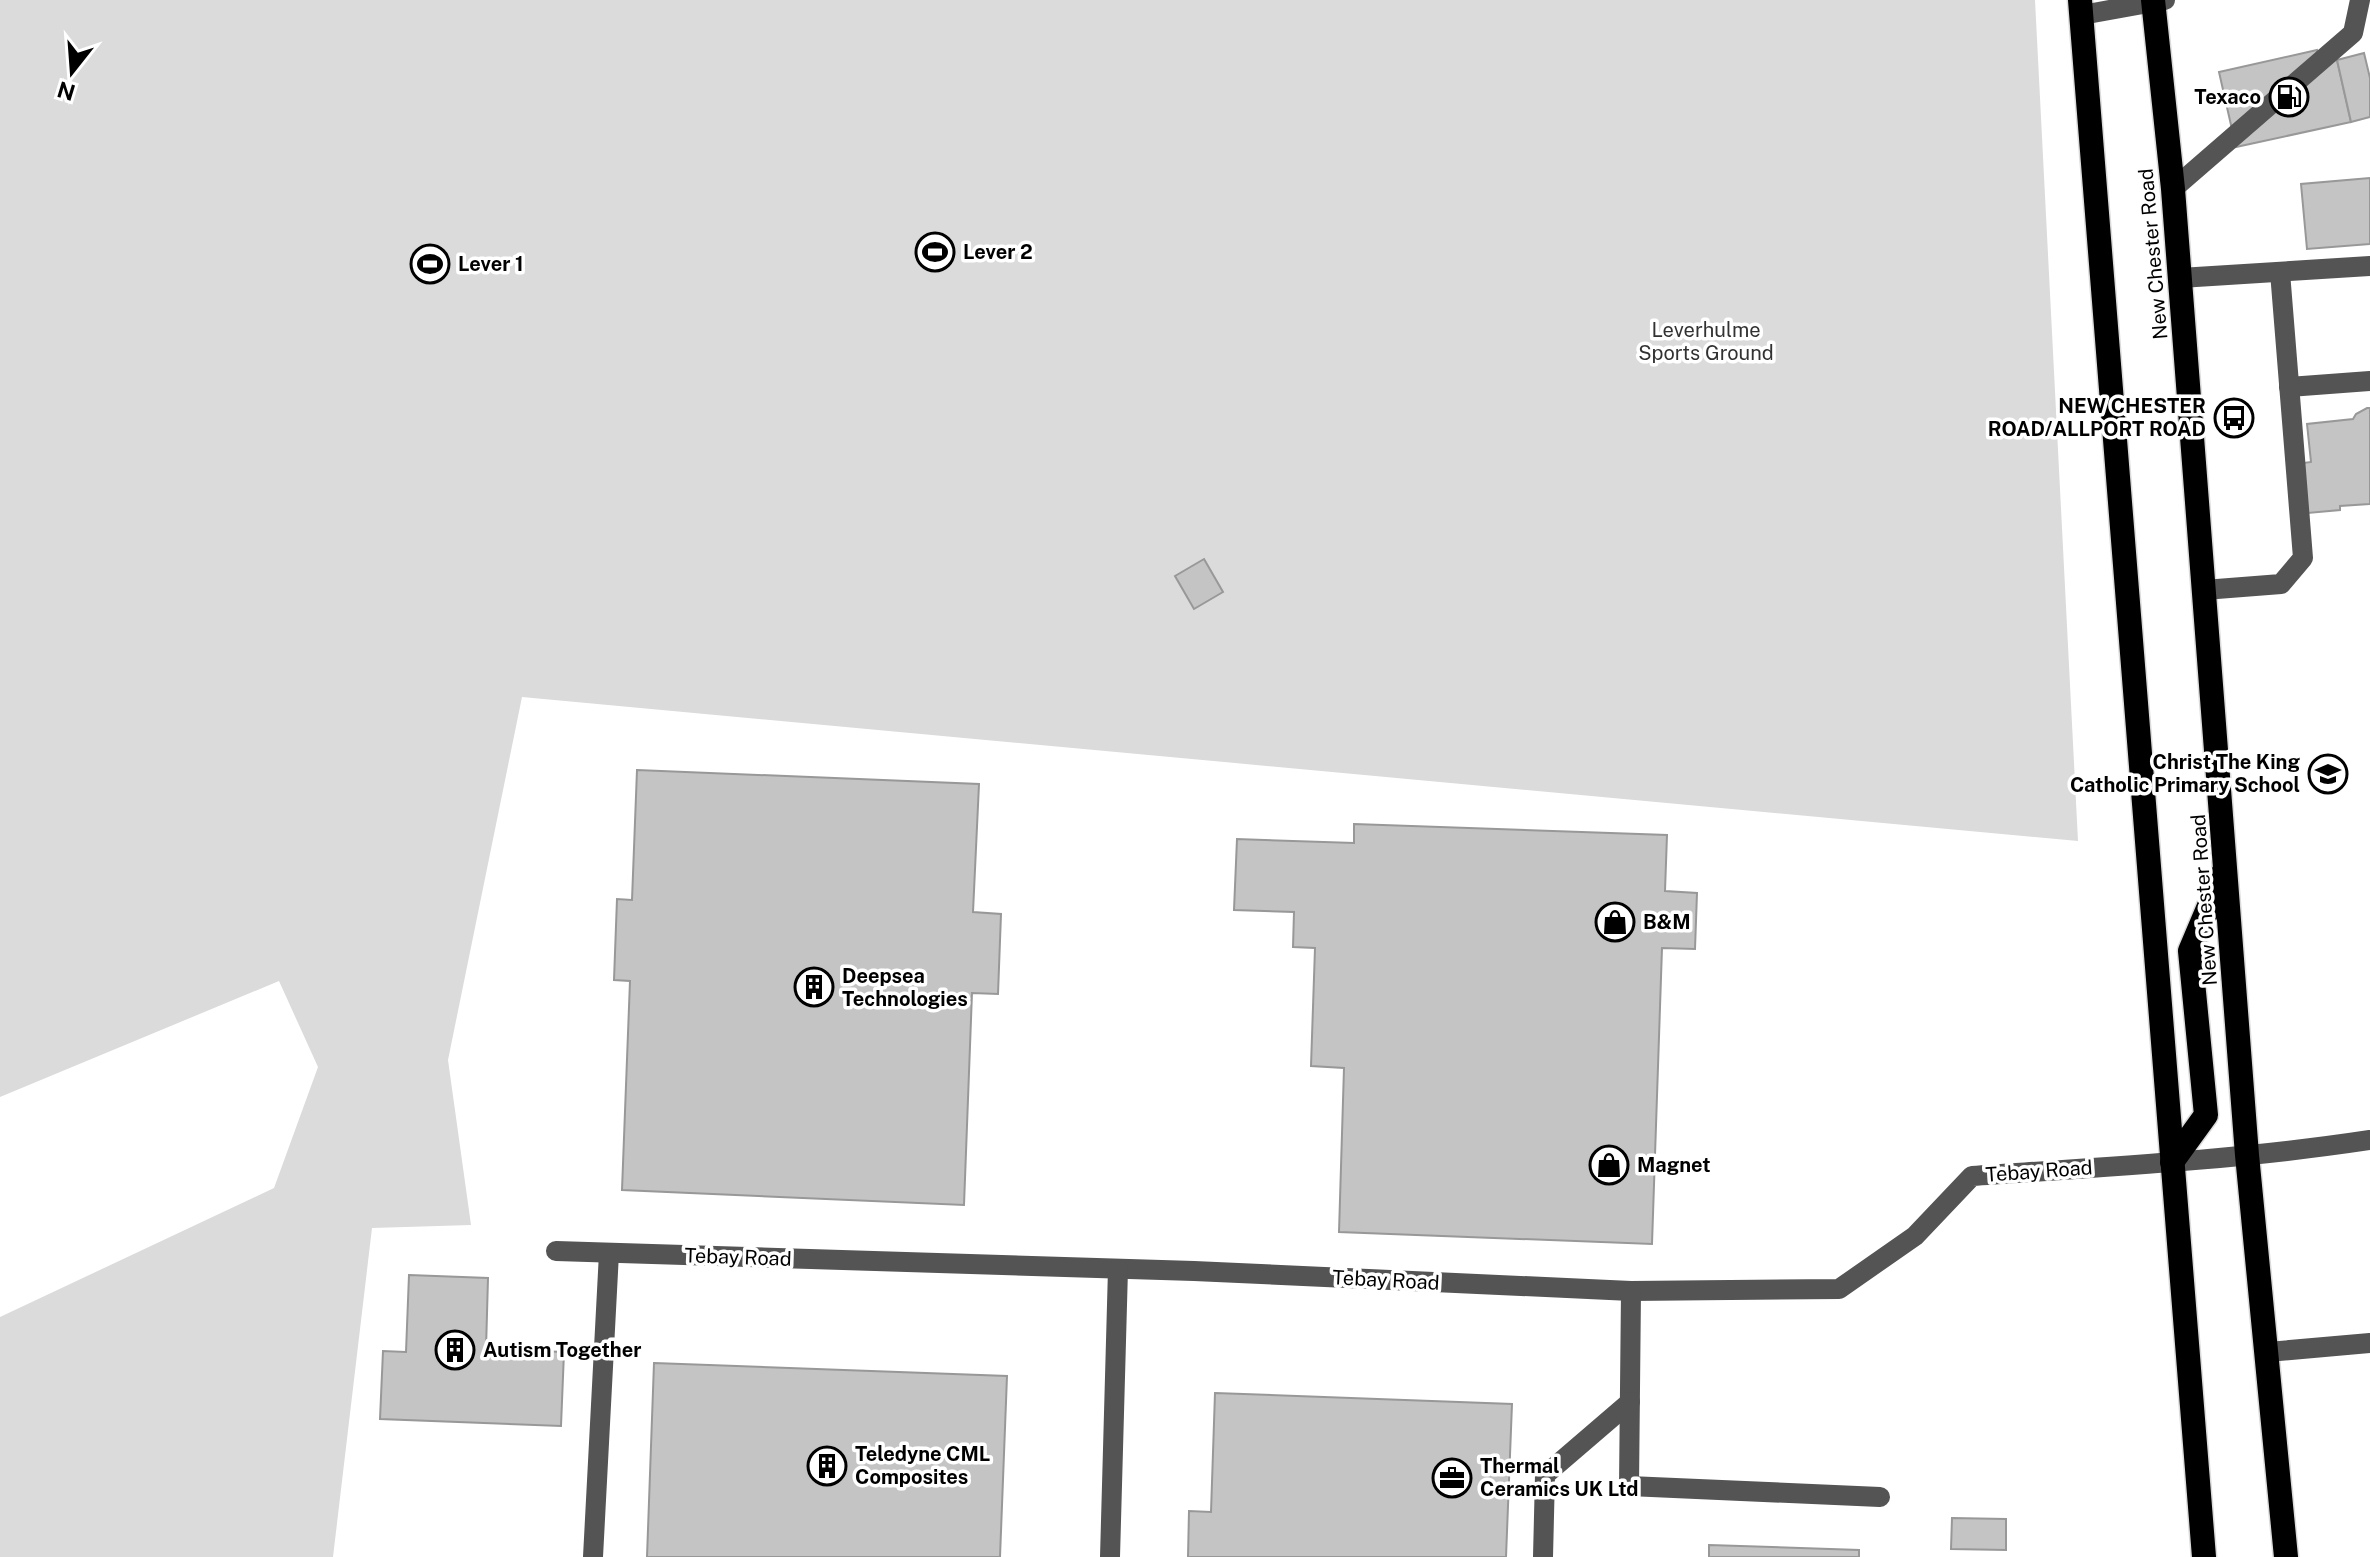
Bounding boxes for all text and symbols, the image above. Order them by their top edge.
north arrow [32,32,112,112]
text: N [54,76,78,106]
fuel station icon: Texaco [2268,76,2310,118]
place label: Texaco [2194,85,2261,109]
street label: New Chester Road [2134,167,2172,341]
sports icon: Lever 2 [914,231,956,273]
place label: Lever 2 [963,240,1033,264]
sports icon: Lever 1 [409,243,451,285]
place label: Lever 1 [458,252,524,276]
park label: Leverhulme Sports Ground [1638,318,1774,365]
place label: NEW CHESTER ROAD/ALLPORT ROAD [1988,394,2206,441]
bus stop icon: NEW CHESTER ROAD/ALLPORT ROAD [2213,397,2255,439]
place label: Christ The King Catholic Primary School [2070,750,2300,797]
school or university icon: Christ The King Catholic Primary School [2307,753,2349,795]
street label: New Chester Road [2186,813,2222,987]
shop icon: B&M [1594,901,1636,943]
place label: B&M [1643,910,1691,934]
place label: Deepsea Technologies [842,964,968,1011]
building icon: Deepsea Technologies [793,966,835,1008]
shop icon: Magnet [1588,1144,1630,1186]
place label: Magnet [1637,1153,1711,1177]
street label: Tebay Road [1985,1155,2093,1187]
street label: Tebay Road [684,1243,792,1271]
street label: Tebay Road [1332,1265,1440,1295]
building icon: Autism Together [434,1329,476,1371]
place label: Autism Together [483,1338,641,1362]
place label: Teledyne CML Composites [855,1442,990,1489]
building icon: Teledyne CML Composites [806,1445,848,1487]
place label: Thermal Ceramics UK Ltd [1480,1454,1639,1501]
office icon: Thermal Ceramics UK Ltd [1431,1457,1473,1499]

